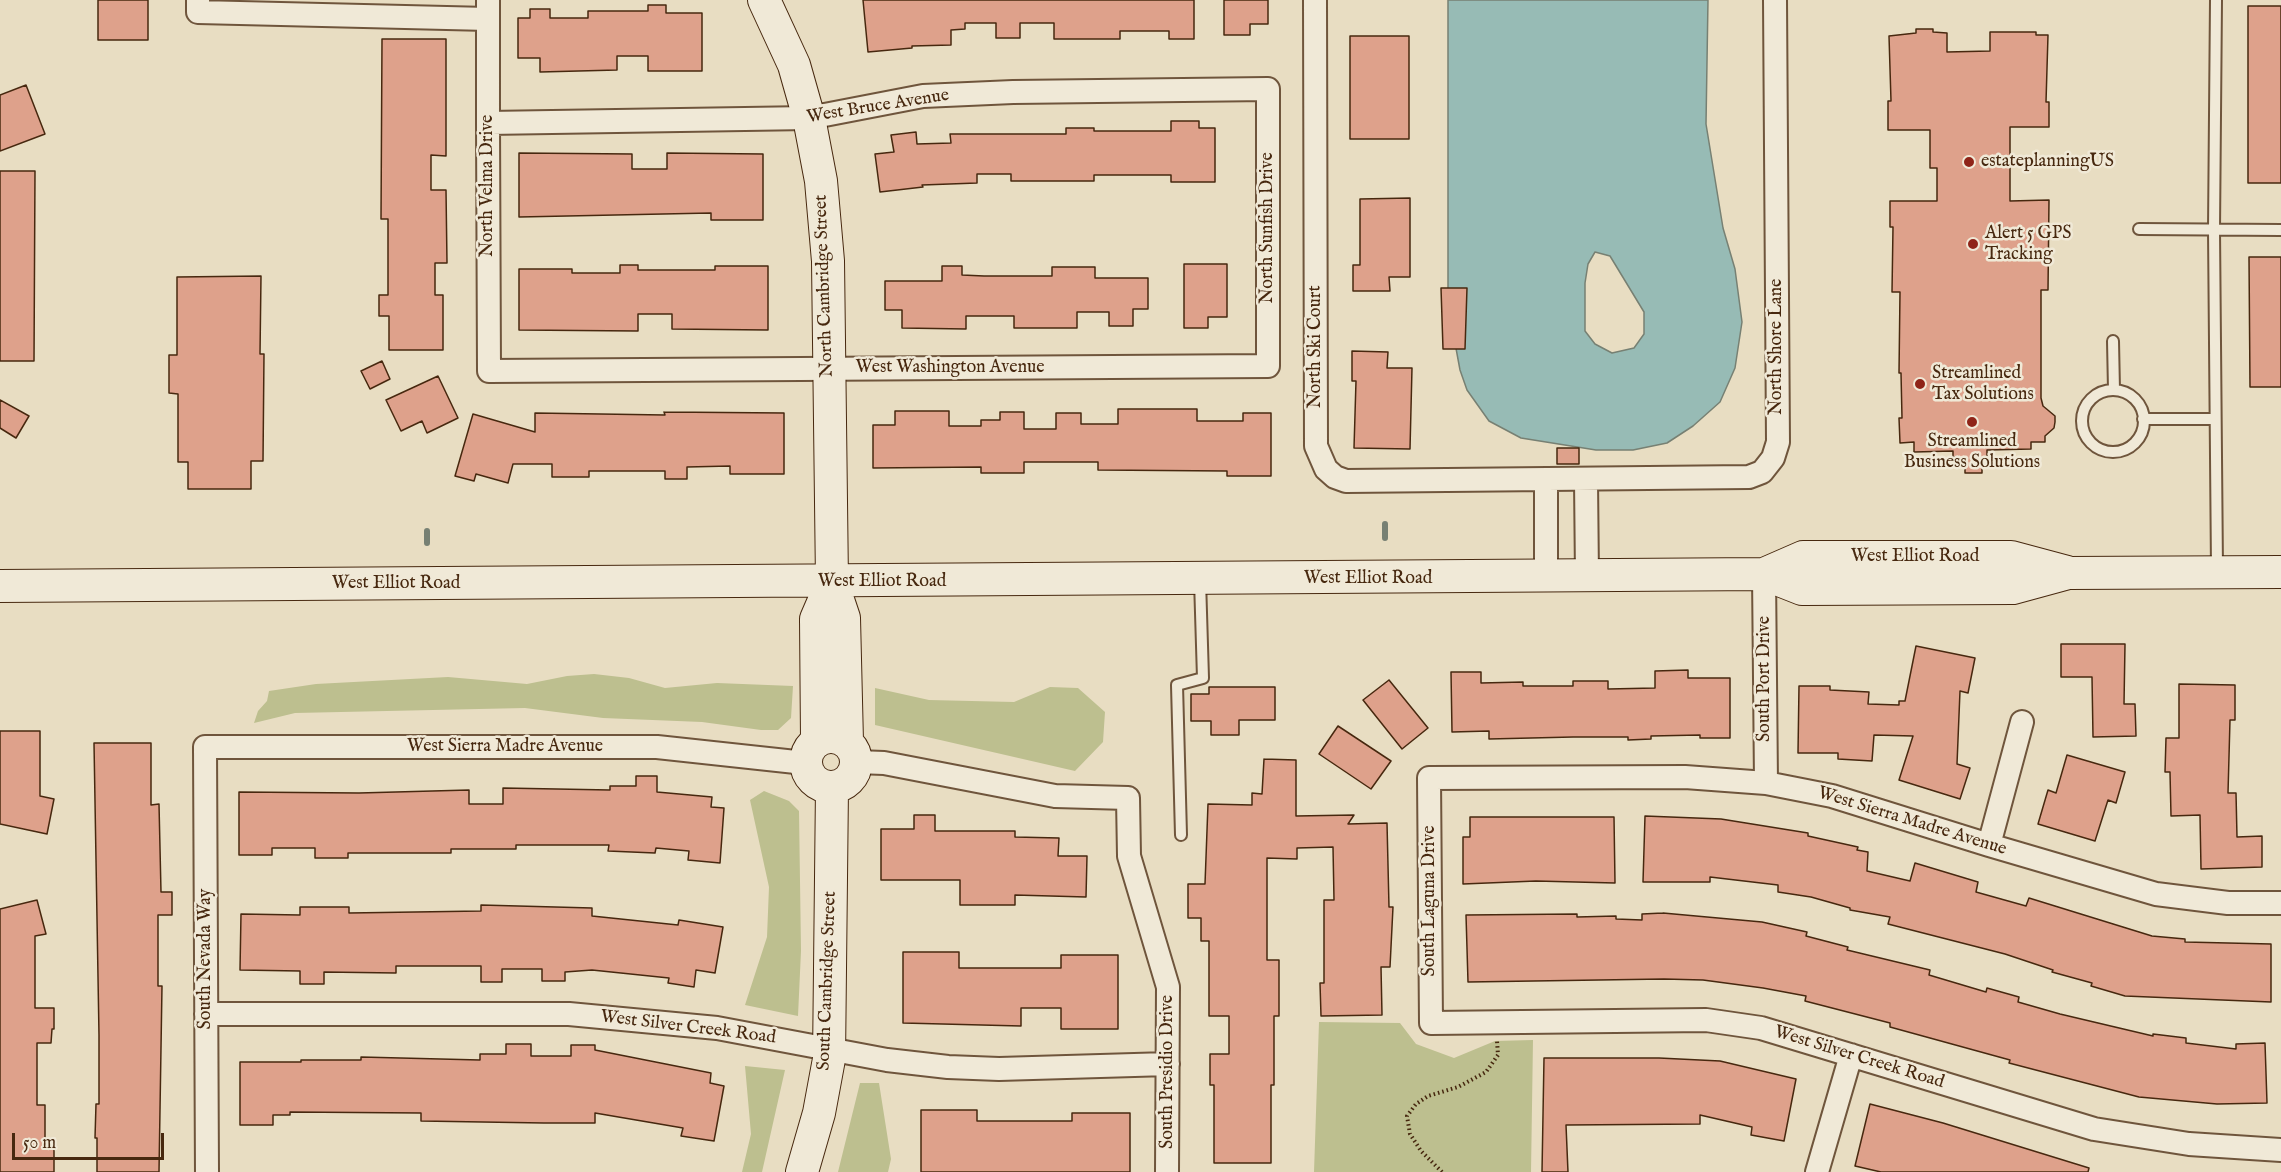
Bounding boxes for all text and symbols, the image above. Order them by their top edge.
street label: West Bruce Avenue [805,85,951,129]
street label: North Velma Drive [477,115,499,257]
place label: estateplanningUS [1981,151,2114,173]
street label: North Sunfish Drive [1257,152,1279,304]
marker: estateplanningUS [1962,155,1976,169]
street label: North Cambridge Street [811,194,839,378]
place label: Alert 5 GPS Tracking [1985,223,2071,266]
marker: Alert 5 GPS Tracking [1966,237,1980,251]
street label: North Shore Lane [1766,279,1788,415]
street label: North Ski Court [1305,285,1327,409]
street label: West Washington Avenue [855,357,1045,379]
place label: Streamlined Tax Solutions [1932,363,2034,406]
marker: Streamlined Tax Solutions [1913,377,1927,391]
marker: Streamlined Business Solutions [1965,415,1979,429]
place label: Streamlined Business Solutions [1904,431,2040,474]
street label: West Elliot Road [1851,546,1979,568]
street label: West Elliot Road [1304,568,1432,590]
street label: West Elliot Road [818,571,946,593]
street label: West Elliot Road [332,573,460,595]
street label: South Port Drive [1754,616,1776,742]
street label: West Sierra Madre Avenue [407,736,603,758]
street label: West Sierra Madre Avenue [1815,783,2009,861]
street label: South Laguna Drive [1419,826,1441,976]
street label: South Nevada Way [195,889,217,1029]
street label: South Cambridge Street [814,891,842,1071]
street label: South Presidio Drive [1157,995,1179,1149]
street label: West Silver Creek Road [599,1007,777,1049]
street label: West Silver Creek Road [1771,1022,1947,1094]
scale bar [15,1121,166,1159]
text: 50 m [23,1132,56,1155]

